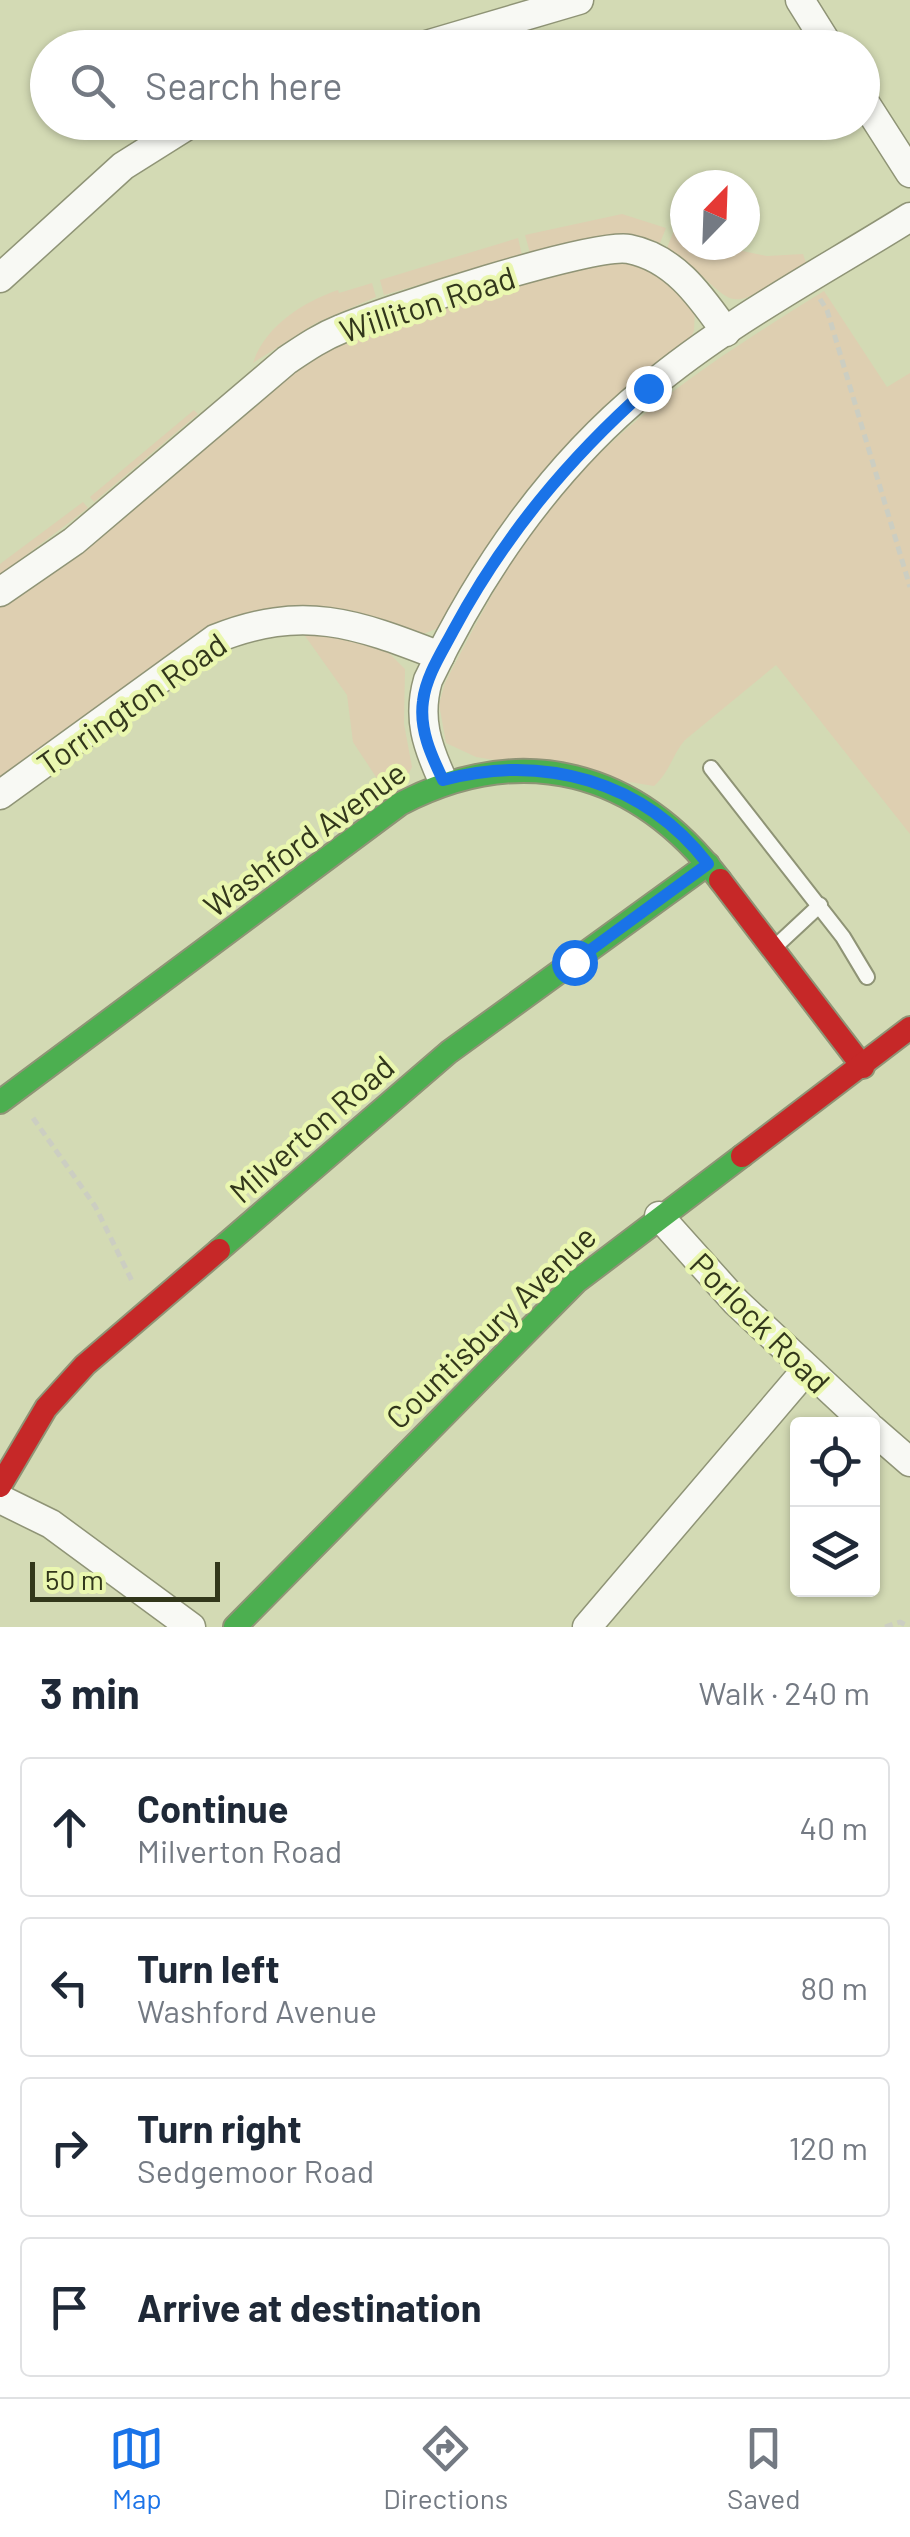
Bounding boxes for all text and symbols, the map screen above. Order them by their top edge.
search box [30,30,880,140]
icon: search [65,58,120,113]
text: Search here [145,62,343,108]
north arrow [670,170,760,260]
street label: Williton Road [335,257,519,349]
route end [626,366,672,412]
street label: Torrington Road [29,624,233,782]
street label: Washford Avenue [196,752,412,924]
route start [552,940,598,986]
street label: Milverton Road [221,1046,401,1210]
street label: Countisbury Avenue [377,1216,603,1436]
street label: Porlock Road [683,1244,839,1400]
map controls [790,1417,880,1597]
button: locate [790,1417,880,1507]
button: layers [790,1507,880,1597]
scale bar [30,1557,220,1602]
text: 50 m [45,1562,104,1596]
text: 3 min [40,1667,140,1717]
text: Walk · 240 m [698,1673,870,1711]
text: Continue [137,1785,288,1831]
icon: ahead [42,1800,97,1855]
text: 40 m [799,1808,868,1846]
text: Milverton Road [137,1831,342,1869]
text: Turn left [137,1945,280,1991]
icon: left [42,1960,97,2015]
text: 80 m [800,1968,868,2006]
text: Washford Avenue [137,1991,377,2029]
text: Turn right [137,2105,302,2151]
icon: right [42,2120,97,2175]
text: 120 m [789,2128,868,2166]
text: Sedgemoor Road [137,2151,374,2189]
icon: arrive [42,2280,97,2335]
text: Arrive at destination [137,2284,482,2330]
tab: Map [109,2421,164,2515]
tab: Directions [383,2421,508,2515]
tab: Saved [727,2421,801,2515]

